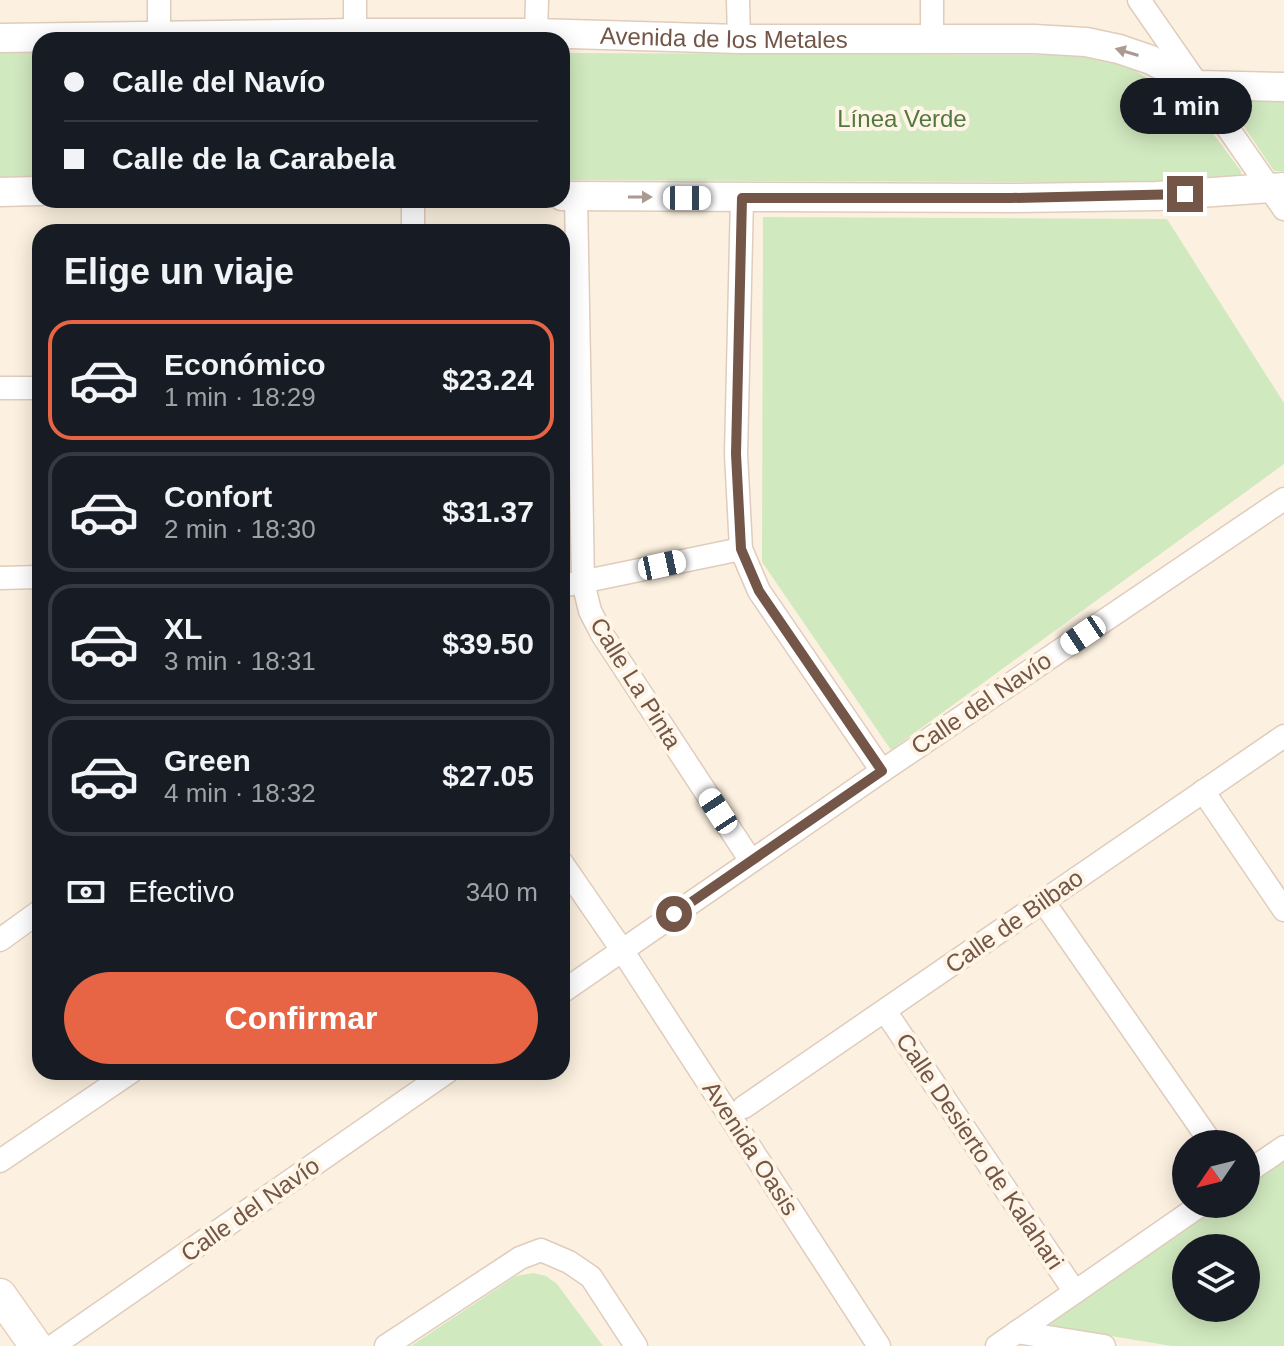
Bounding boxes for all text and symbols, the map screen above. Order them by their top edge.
street label: Avenida de los Metales [600,21,848,53]
one-way arrow [1115,45,1139,58]
text: Calle del Navío [112,65,325,98]
callout: 1 min [1119,78,1251,134]
text: 1 min [1152,91,1220,121]
park label: Línea Verde [837,105,967,132]
text: Calle de la Carabela [112,142,395,175]
route end [1167,176,1203,212]
car [663,186,711,210]
one-way arrow [628,191,653,203]
text: Elige un viaje [64,251,294,292]
icon: car [68,344,140,416]
text: Económico [164,348,326,381]
text: $23.24 [442,363,534,396]
text: 1 min · 18:29 [164,382,316,412]
icon: car [68,476,140,548]
text: Confort [164,480,272,513]
text: $31.37 [442,495,534,528]
text: 2 min · 18:30 [164,514,316,544]
car [636,548,688,582]
icon: car [68,608,140,680]
text: XL [164,612,202,645]
street label: Calle La Pinta [585,612,687,754]
car [1056,612,1110,658]
text: $39.50 [442,627,534,660]
text: 3 min · 18:31 [164,646,316,676]
street label: Calle del Navío [906,646,1056,760]
icon: car [68,740,140,812]
text: Green [164,744,251,777]
text: $27.05 [442,759,534,792]
text: 4 min · 18:32 [164,778,316,808]
car [695,784,741,838]
street label: Calle de Bilbao [940,864,1088,978]
icon: cash [64,870,108,914]
text: Efectivo [128,875,235,908]
text: 340 m [466,877,538,907]
route start [656,896,692,932]
button: Confirmar [64,972,538,1064]
street label: Calle Desierto de Kalahari [891,1028,1069,1274]
street label: Avenida Oasis [698,1076,804,1220]
north arrow [1172,1130,1260,1218]
map controls [1172,1130,1260,1322]
street label: Calle del Navío [176,1151,324,1267]
button: layers [1172,1234,1260,1322]

